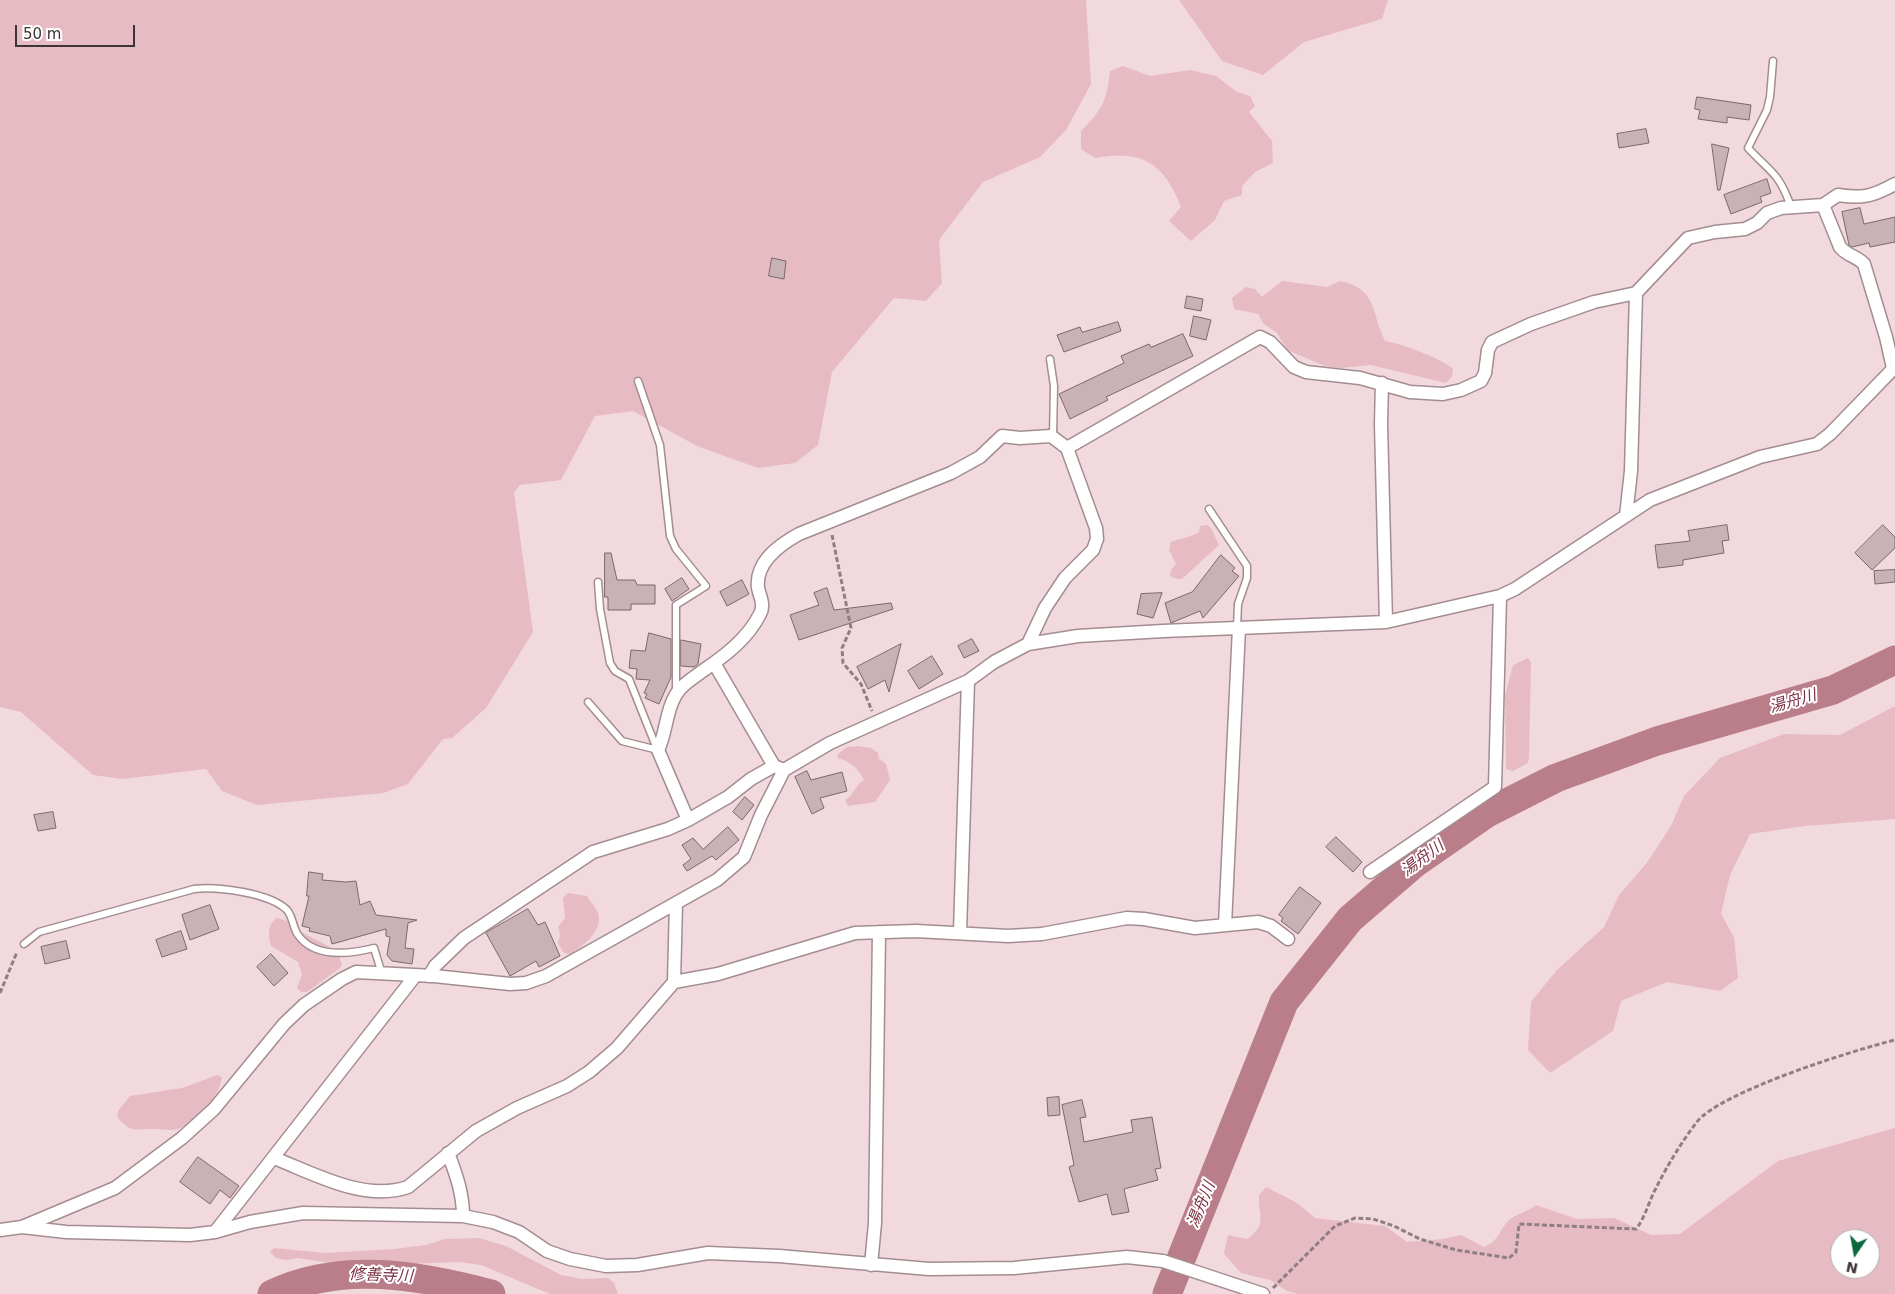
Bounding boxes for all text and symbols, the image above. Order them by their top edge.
scale bar [18,15,138,47]
text: 50 m [23,25,61,43]
water label: 湯舟川 [1767,686,1819,718]
water label: 湯舟川 [1398,837,1448,881]
water label: 湯舟川 [1184,1179,1220,1231]
north arrow [1830,1229,1880,1279]
text: N [1845,1259,1859,1277]
water label: 修善寺川 [349,1265,413,1287]

